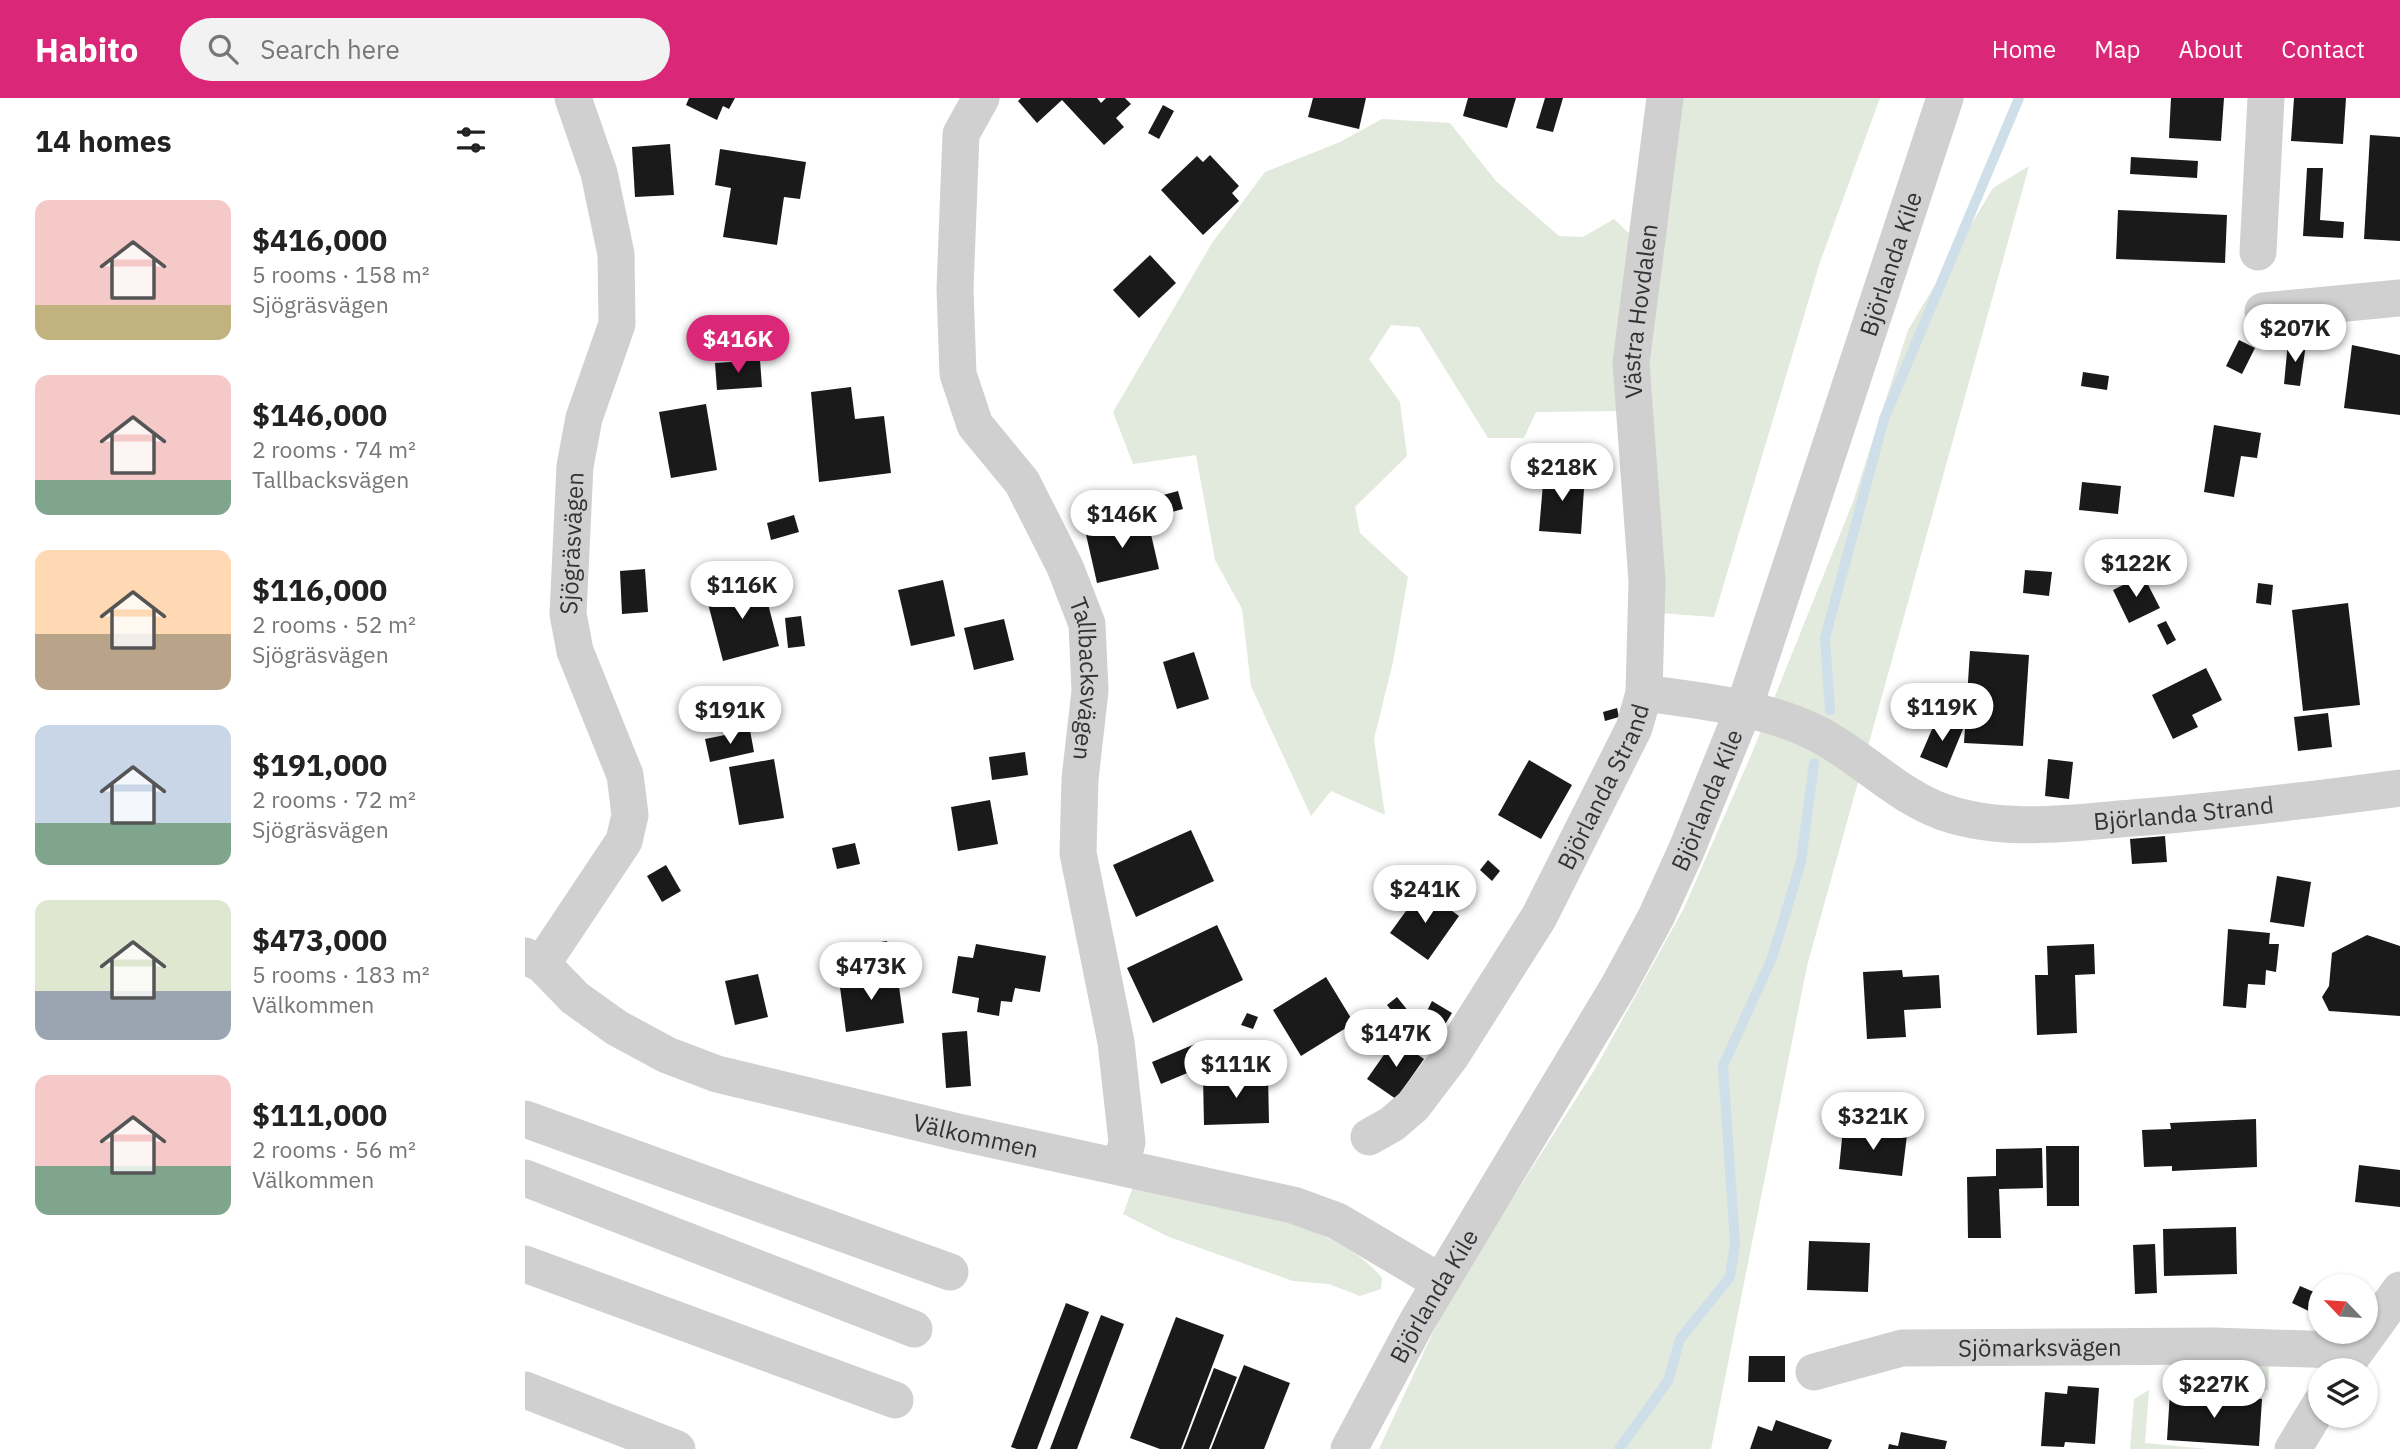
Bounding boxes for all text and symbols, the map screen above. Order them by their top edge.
search box [180,18,670,81]
text: Habito [35,28,138,71]
icon: search [204,30,242,68]
text: Search here [260,32,400,66]
text: Home [1992,33,2056,65]
text: Map [2094,33,2140,65]
text: About [2178,33,2243,65]
text: Contact [2281,33,2365,65]
text: 14 homes [35,121,172,160]
icon: filters [452,121,490,159]
street label: Björlanda Kile [1852,187,1929,340]
text: $416,000 [252,220,387,259]
street label: Västra Hovdalen [1615,222,1665,400]
icon: home [91,228,175,312]
text: 5 rooms · 158 m² [252,259,430,289]
text: Sjögräsvägen [252,289,389,319]
pin: $207K [2246,304,2344,364]
text: $207K [2259,312,2331,342]
pin: $416K [689,316,787,375]
text: $416K [702,323,774,353]
text: $146,000 [252,395,387,434]
icon: home [91,403,175,487]
text: 2 rooms · 74 m² [252,434,416,464]
pin: $218K [1513,444,1611,503]
text: $218K [1526,451,1598,481]
text: Tallbacksvägen [252,464,409,494]
street label: Sjögräsvägen [552,471,591,615]
pin: $146K [1073,490,1171,550]
text: $146K [1086,498,1158,528]
pin: $122K [2087,540,2185,599]
text: $122K [2100,547,2172,577]
pin: $116K [693,561,791,621]
text: $116K [706,569,778,599]
text: $116,000 [252,570,387,609]
icon: home [91,578,175,662]
street label: Tallbacksvägen [1062,593,1107,762]
text: 2 rooms · 52 m² [252,609,416,639]
text: Sjögräsvägen [252,639,389,669]
pin: $119K [1893,684,1991,743]
pin: $191K [681,686,779,746]
text: $119K [1906,691,1978,721]
text: $191K [694,694,766,724]
street label: Björlanda Strand [1549,700,1656,875]
street label: Björlanda Kile [1663,724,1750,876]
text: $191,000 [252,745,387,784]
icon: home [91,753,175,837]
text: 2 rooms · 72 m² [252,784,416,814]
street label: Björlanda Strand [2092,788,2275,837]
text: Sjögräsvägen [252,814,389,844]
pin: $241K [1376,866,1474,925]
text: $241K [1389,873,1461,903]
text: $473,000 [252,920,387,959]
icon: home [91,928,175,1012]
pin: $473K [822,942,920,1002]
text: $473K [835,950,907,980]
text: 5 rooms · 183 m² [252,959,430,989]
text: Välkommen [252,989,374,1019]
pin: $147K [1347,1010,1445,1069]
text: $147K [1360,1017,1432,1047]
pin: $111K [1187,1040,1285,1100]
text: $111K [1200,1048,1272,1078]
pin: $321K [1824,1093,1922,1152]
text: $111,000 [252,1095,387,1134]
text: $321K [1837,1100,1909,1130]
icon: home [91,1103,175,1187]
street label: Välkommen [910,1106,1041,1165]
text: 2 rooms · 56 m² [252,1134,416,1164]
text: Välkommen [252,1164,374,1194]
street label: Björlanda Kile [1382,1223,1485,1369]
north arrow [2308,1274,2378,1344]
map controls [2308,1274,2378,1428]
street label: Sjömarksvägen [1958,1331,2122,1364]
button: layers [2308,1358,2378,1428]
pin: $227K [2165,1360,2263,1420]
text: $227K [2178,1368,2250,1398]

